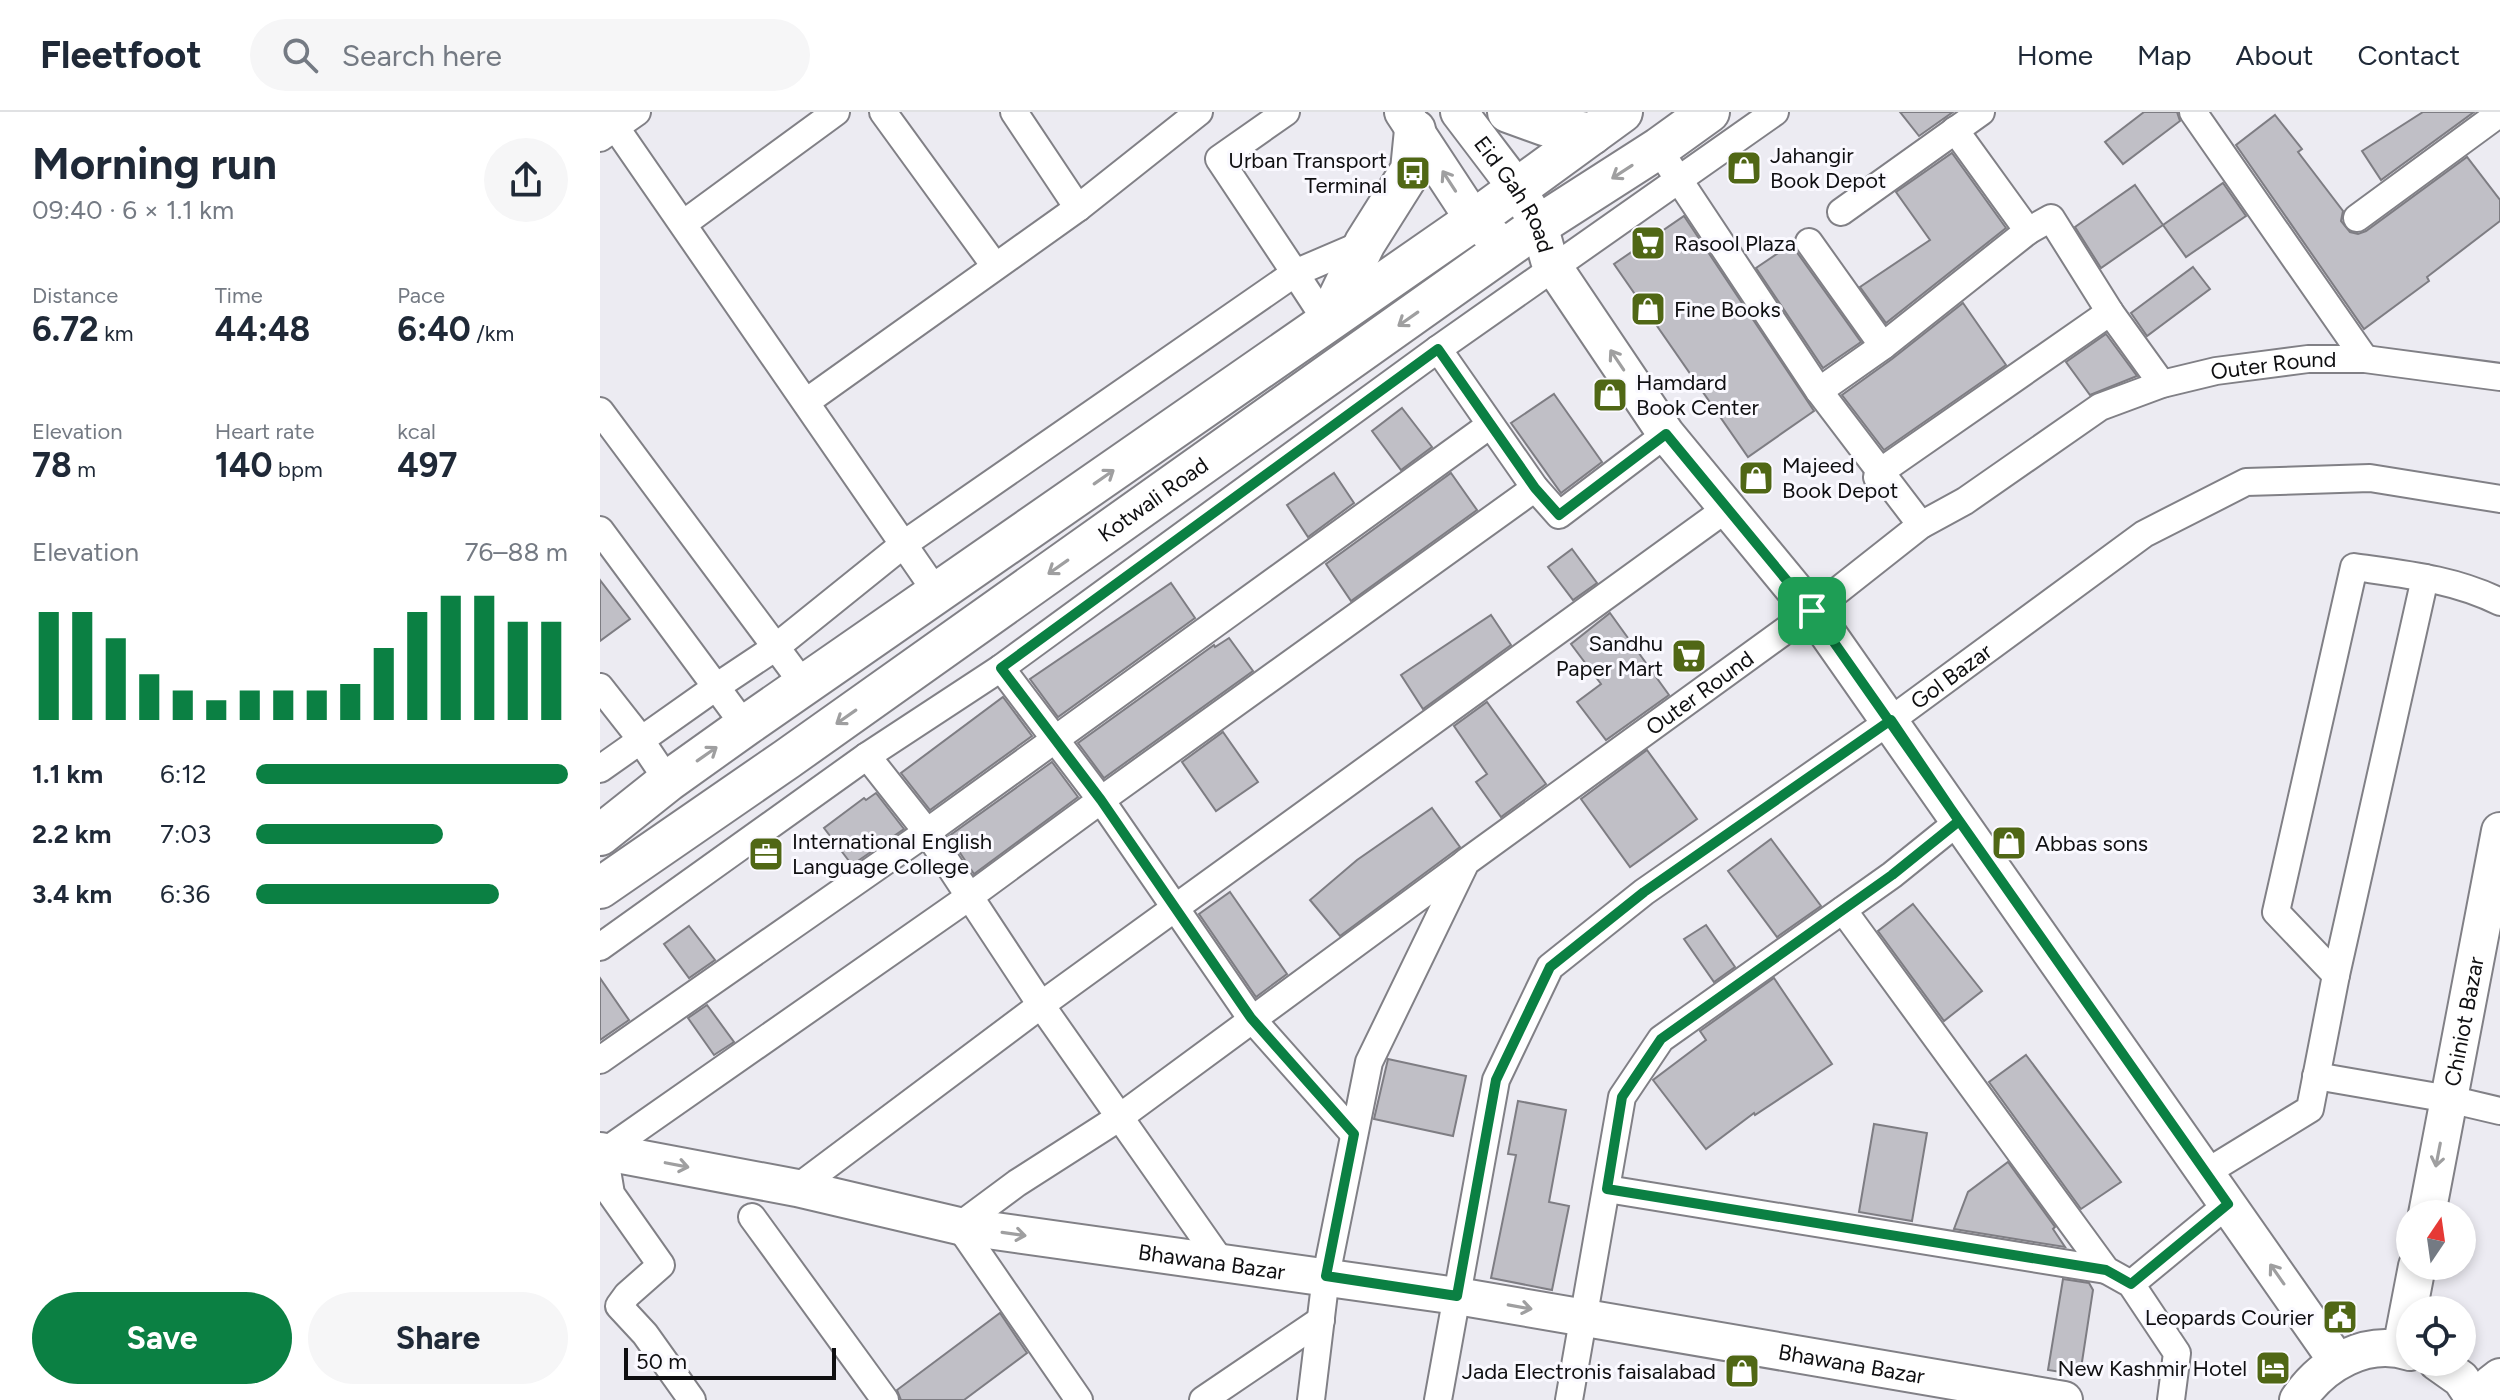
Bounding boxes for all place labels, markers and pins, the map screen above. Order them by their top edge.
place label: Jahangir Book Depot [1770,142,1886,194]
place label: Urban Transport Terminal [1228,147,1387,199]
shop icon: Jahangir Book Depot [1725,149,1763,187]
bus stop icon: Urban Transport Terminal [1394,154,1432,192]
supermarket icon: Rasool Plaza [1629,224,1667,262]
place label: Rasool Plaza [1674,230,1796,257]
shop icon: Fine Books [1629,290,1667,328]
place label: Fine Books [1674,296,1781,323]
place label: Hamdard Book Center [1636,369,1759,421]
shop icon: Hamdard Book Center [1591,376,1629,414]
place label: Majeed Book Depot [1782,452,1898,504]
shop icon: Majeed Book Depot [1737,459,1775,497]
pin [1778,577,1846,645]
place label: Sandhu Paper Mart [1556,630,1663,682]
supermarket icon: Sandhu Paper Mart [1670,637,1708,675]
shop icon: Abbas sons [1990,824,2028,862]
place label: International English Language College [792,828,992,880]
place label: Abbas sons [2035,830,2148,857]
office icon: International English Language College [747,835,785,873]
public building icon: Leopards Courier [2321,1298,2359,1336]
place label: Leopards Courier [2145,1304,2315,1331]
hotel icon: New Kashmir Hotel [2254,1349,2292,1387]
shop icon: Jada Electronis faisalabad [1723,1352,1761,1390]
place label: New Kashmir Hotel [2057,1355,2247,1382]
place label: Jada Electronis faisalabad [1462,1358,1716,1385]

